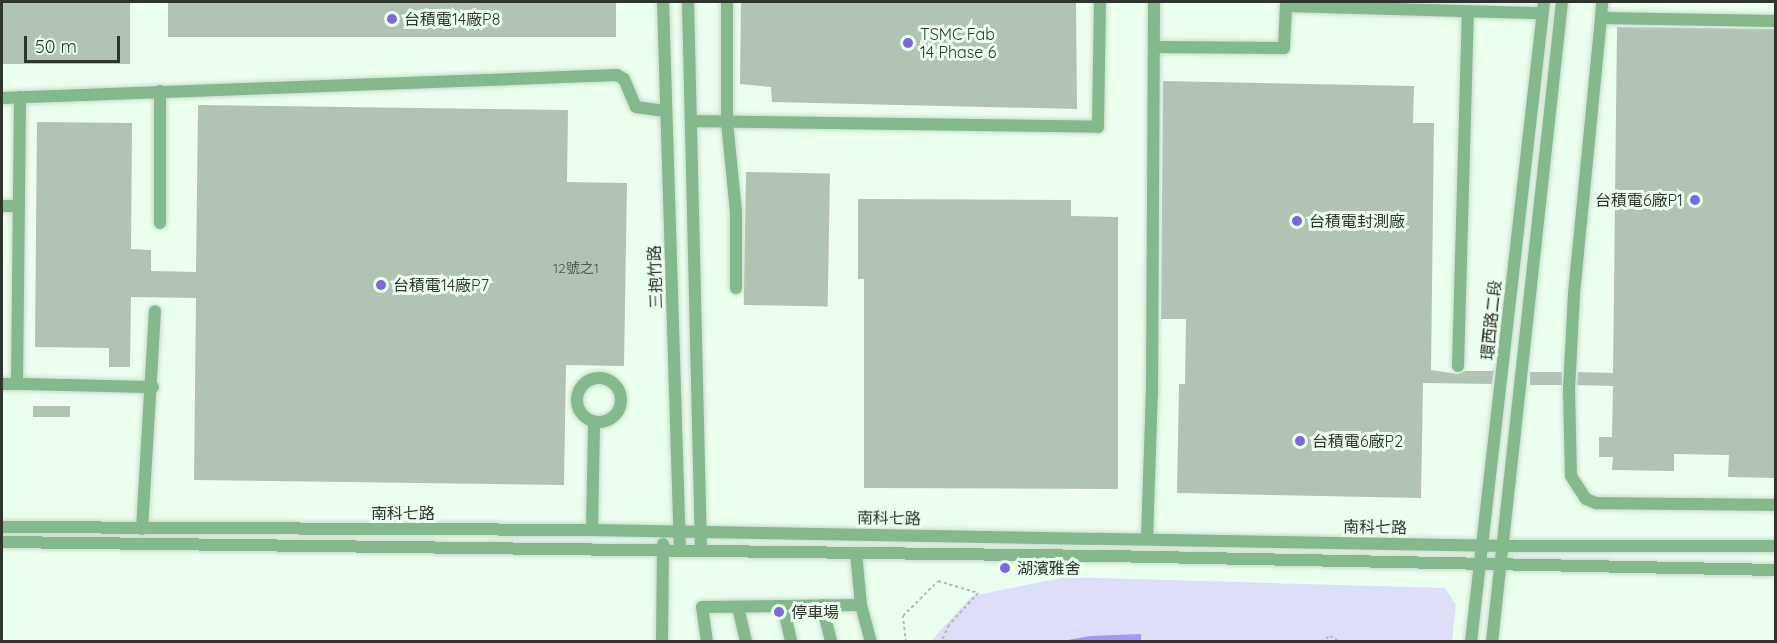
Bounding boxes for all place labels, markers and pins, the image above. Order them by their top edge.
place label: 台積電14廠P8 [404,9,500,29]
marker: 台積電14廠P8 [385,12,399,26]
place label: TSMC Fab 14 Phase 6 [920,24,996,62]
marker: TSMC Fab 14 Phase 6 [901,36,915,50]
place label: 台積電6廠P1 [1595,190,1683,210]
marker: 台積電6廠P1 [1688,193,1702,207]
place label: 台積電封測廠 [1309,211,1405,231]
marker: 台積電封測廠 [1290,214,1304,228]
place label: 台積電14廠P7 [393,275,489,295]
marker: 台積電14廠P7 [374,278,388,292]
place label: 台積電6廠P2 [1312,431,1403,451]
marker: 台積電6廠P2 [1293,434,1307,448]
place label: 湖濱雅舍 [1017,558,1081,578]
marker: 湖濱雅舍 [998,561,1012,575]
place label: 停車場 [791,602,839,622]
marker: 停車場 [772,605,786,619]

